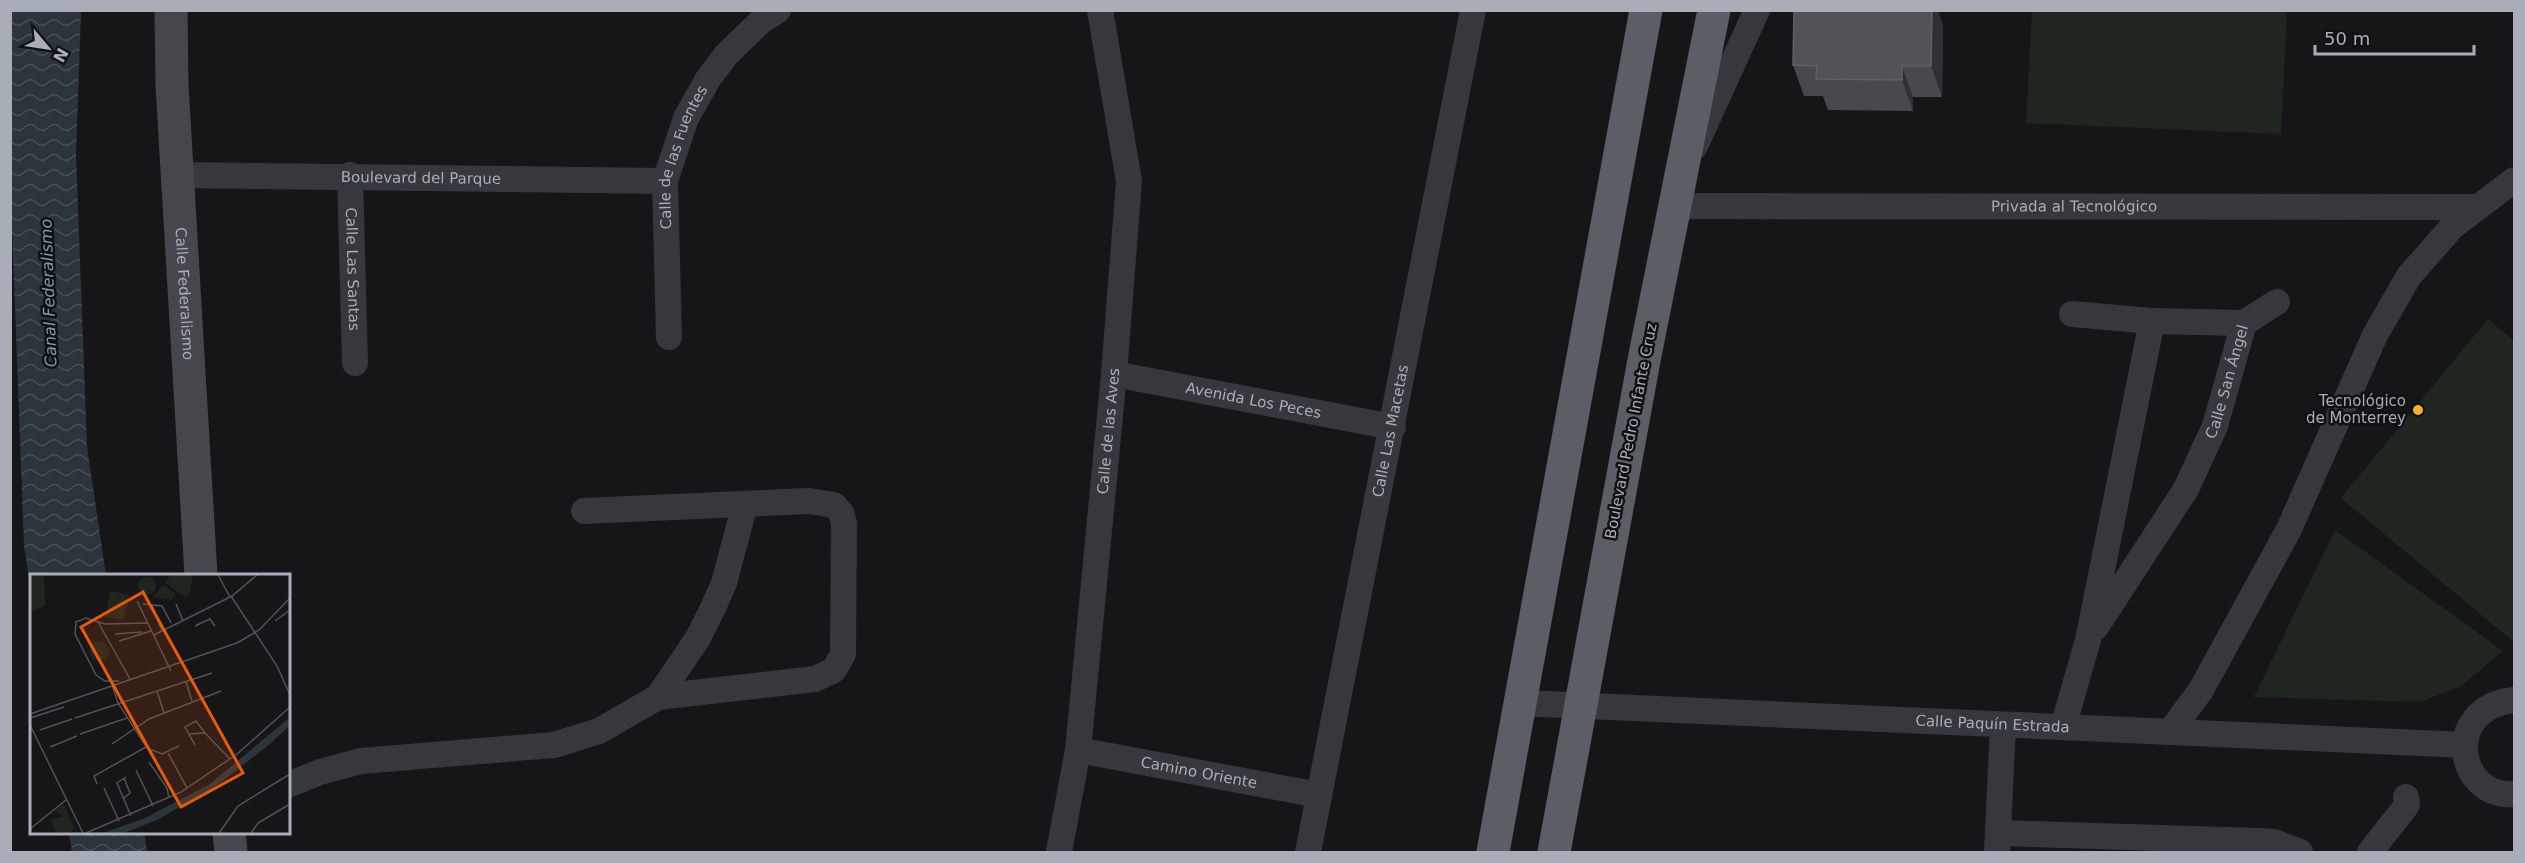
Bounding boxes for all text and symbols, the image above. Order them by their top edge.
north arrow [18,18,78,78]
scale bar [2315,18,2474,56]
text: 50 m [2324,28,2370,49]
text: N [49,45,72,65]
street label: Calle de las Fuentes [656,82,712,230]
street label: Boulevard del Parque [341,168,501,188]
street label: Privada al Tecnológico [1991,197,2157,216]
street label: Calle Las Santas [342,207,363,331]
water label: Canal Federalismo [36,218,61,368]
street label: Calle Federalismo [171,227,197,361]
street label: Boulevard Pedro Infante Cruz [1601,321,1661,540]
street label: Calle San Ángel [2201,323,2252,442]
street label: Calle Las Macetas [1369,363,1412,499]
street label: Calle de las Aves [1094,367,1123,495]
street label: Avenida Los Peces [1184,379,1323,422]
place label: Tecnológico de Monterrey [2306,392,2406,427]
marker: Tecnológico de Monterrey [2411,403,2425,417]
inset map [30,574,290,833]
street label: Calle Paquín Estrada [1915,712,2070,736]
street label: Camino Oriente [1139,753,1259,792]

